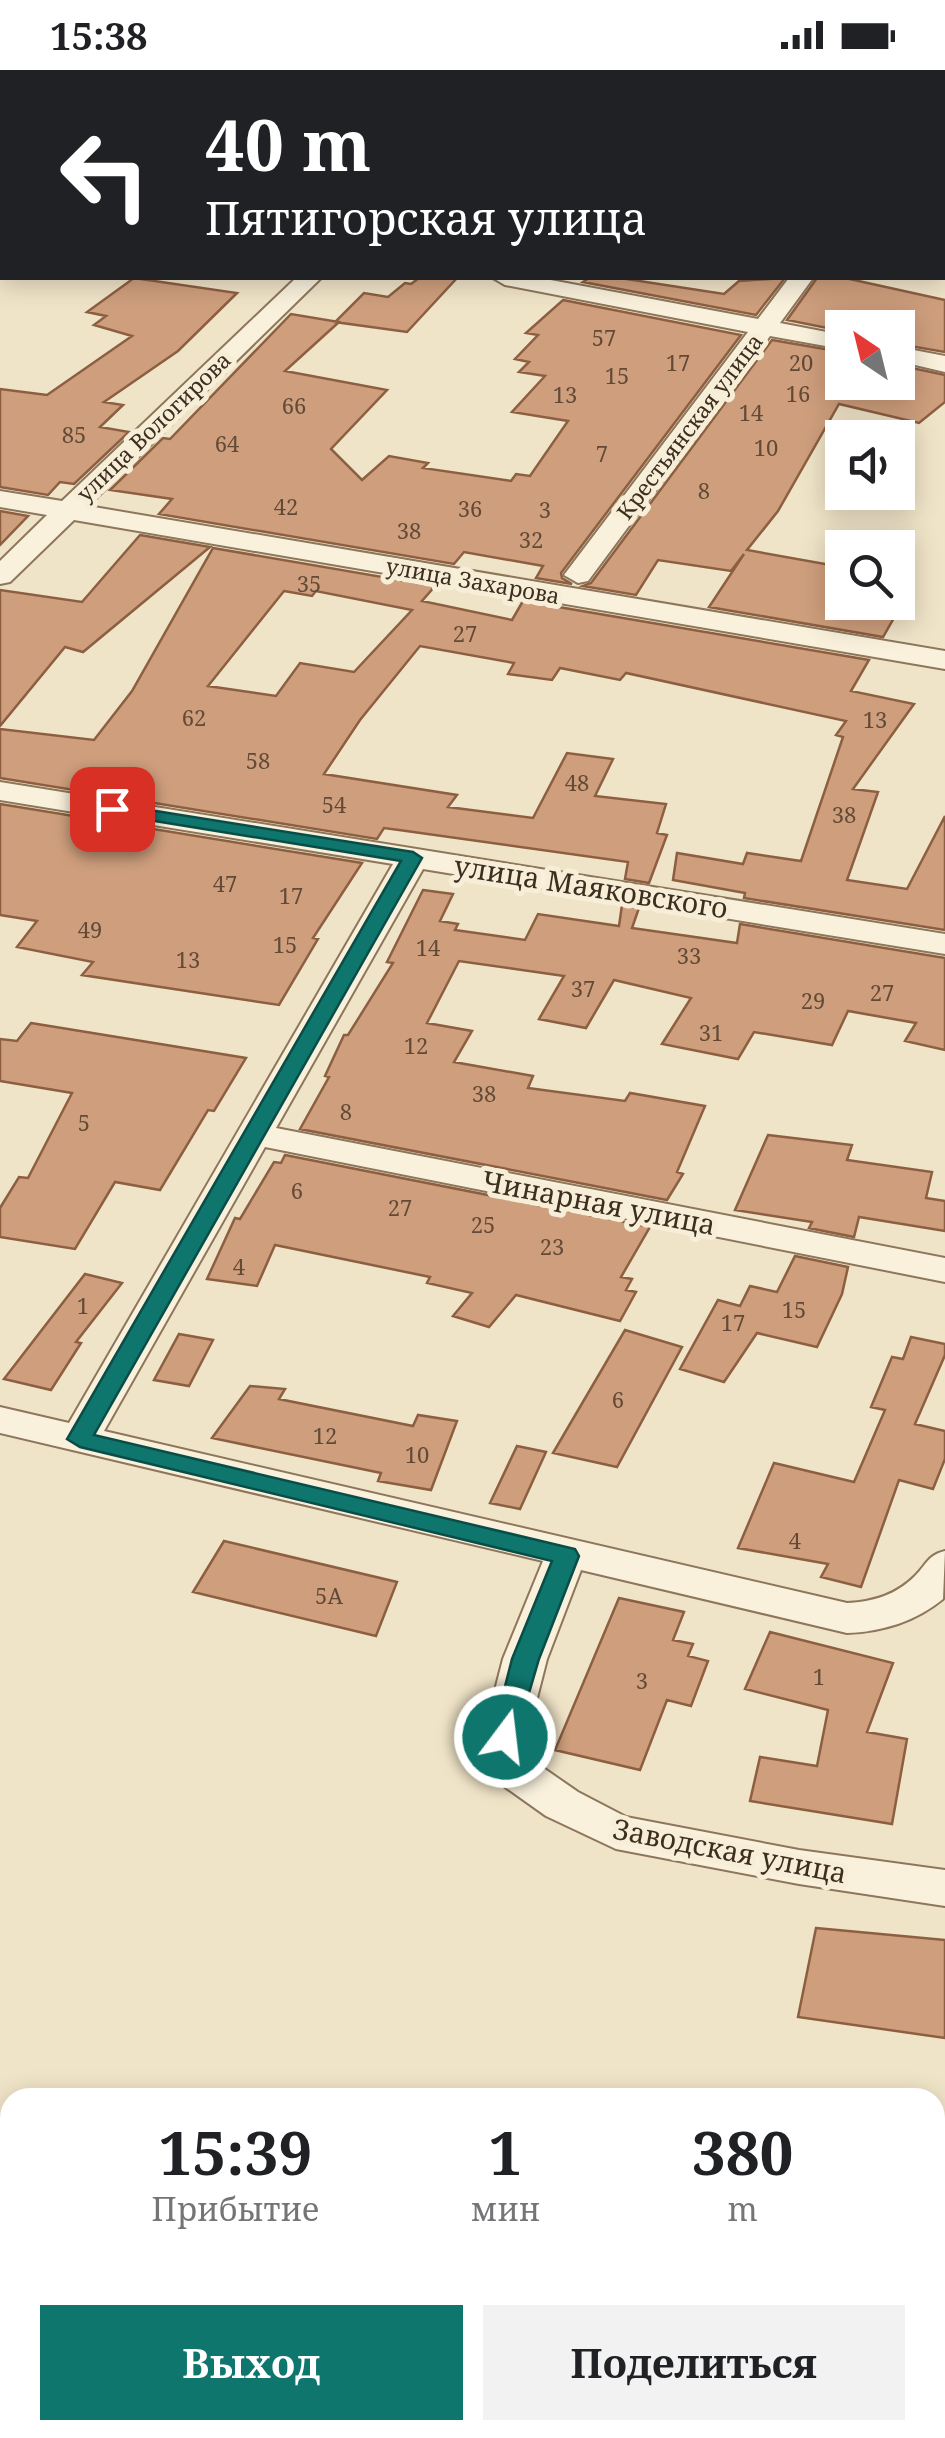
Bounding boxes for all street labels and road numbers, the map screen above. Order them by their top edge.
street label: Крестьянская улица [609,327,769,525]
street label: улица Вологирова [69,344,237,508]
street label: улица Захарова [384,550,562,610]
street label: улица Маяковского [451,846,731,926]
street label: Чинарная улица [479,1161,719,1243]
street label: Заводская улица [610,1809,850,1891]

